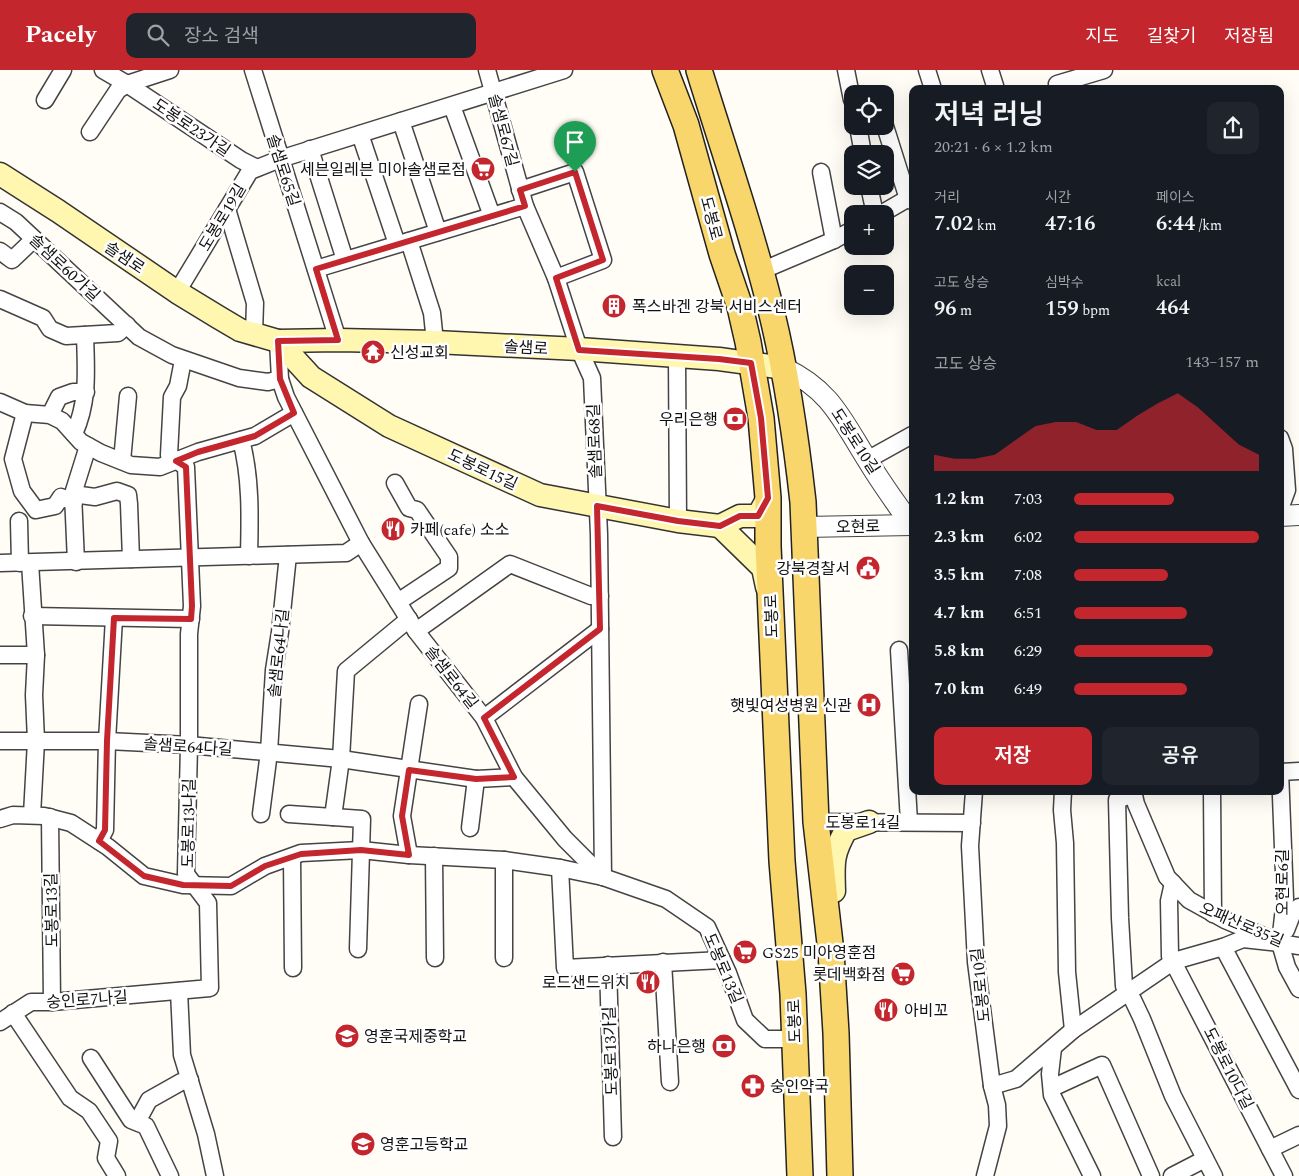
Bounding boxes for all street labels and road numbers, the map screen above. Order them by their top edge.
street label: 솔샘로67길 [482,91,524,170]
street label: 도봉로23가길 [148,93,235,163]
street label: 솔샘로65길 [260,131,306,210]
street label: 도봉로19길 [193,179,252,256]
street label: 도봉로 [694,194,728,243]
street label: 솔샘로60가길 [23,228,105,307]
street label: 솔샘로 [99,236,150,280]
street label: 솔샘로 [503,335,549,361]
street label: 솔샘로68길 [582,403,608,479]
street label: 도봉로10길 [825,404,886,479]
street label: 도봉로15길 [444,443,522,497]
street label: 오현로 [836,515,881,539]
street label: 도봉로 [759,593,785,638]
street label: 솔샘로64나길 [262,607,296,699]
street label: 솔샘로64길 [419,641,484,715]
street label: 솔샘로64다길 [142,732,233,762]
street label: 도봉로13나길 [176,778,202,868]
street label: 도봉로14길 [826,811,900,835]
street label: 오현로6길 [1271,849,1295,915]
street label: 도봉로13길 [39,872,65,948]
street label: 오패산로35길 [1196,896,1288,953]
street label: 도봉로13길 [697,929,749,1008]
street label: 도봉로10길 [965,946,997,1023]
street label: 숭인로7나길 [46,985,129,1015]
street label: 도봉로 [782,998,808,1043]
street label: 도봉로13가길 [597,1006,625,1096]
street label: 도봉로10다길 [1197,1023,1259,1114]

